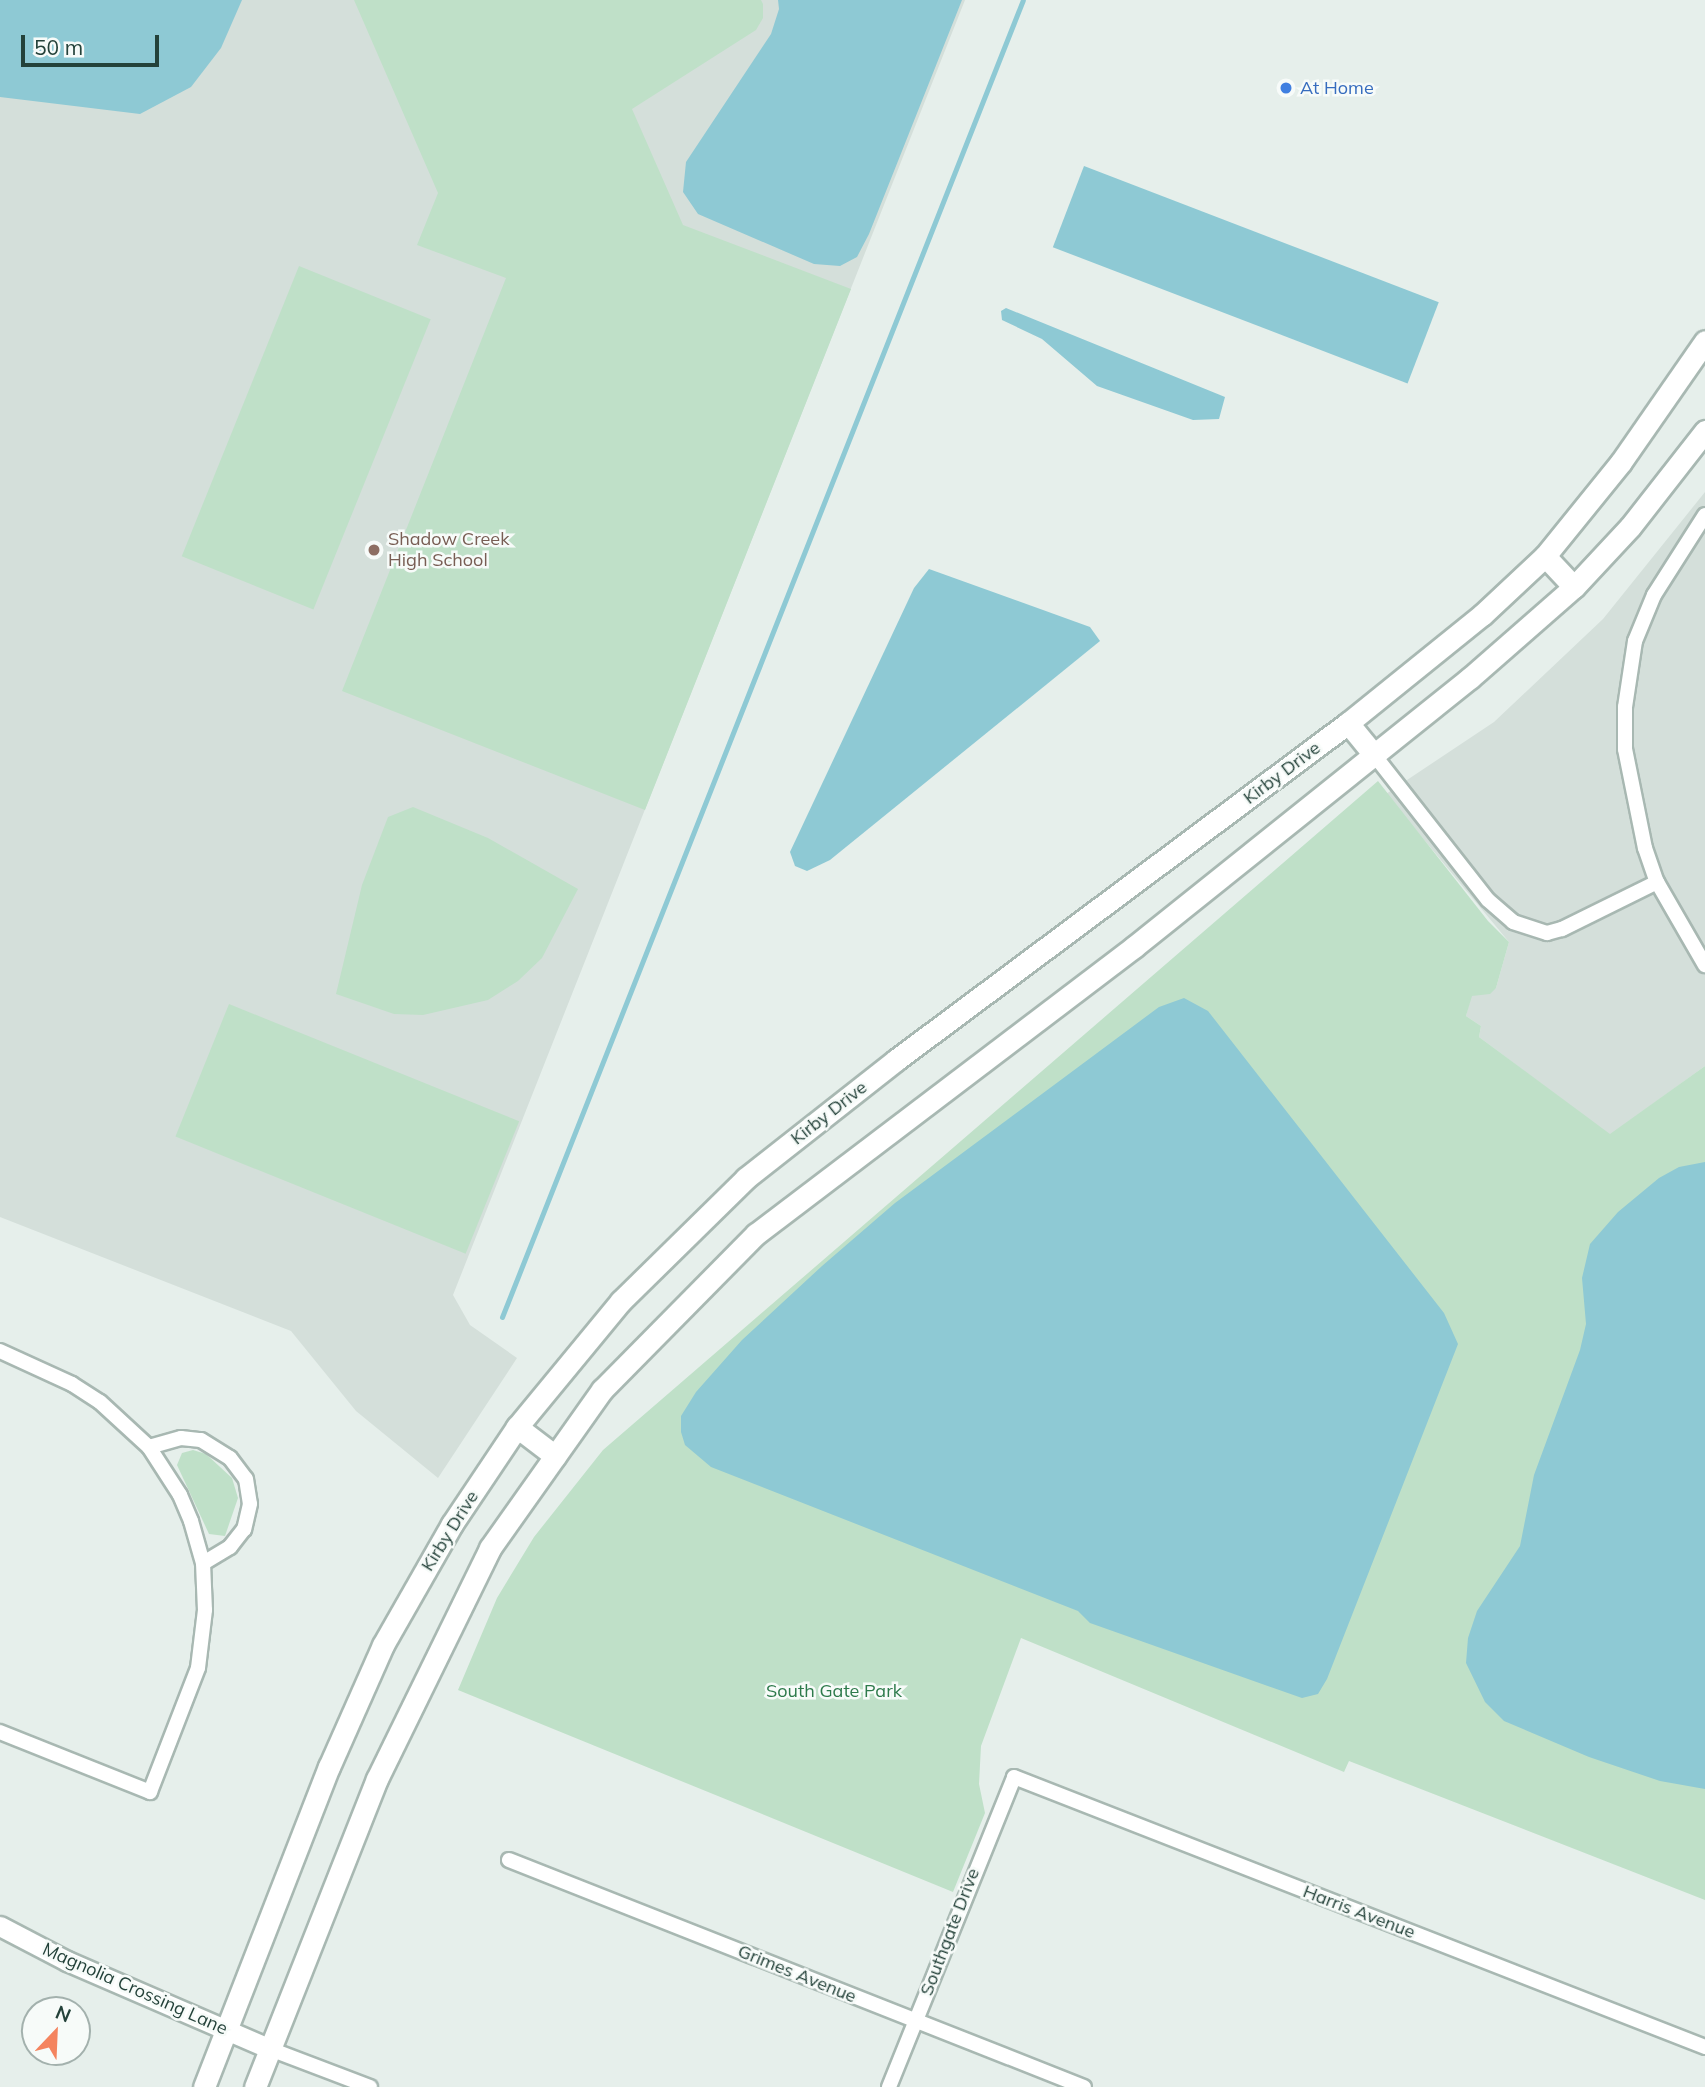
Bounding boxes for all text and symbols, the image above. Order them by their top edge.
scale bar [24,21,163,65]
text: 50 m [34,34,83,60]
place label: At Home [1300,77,1374,99]
marker: At Home [1278,80,1294,96]
place label: Shadow Creek High School [388,529,509,572]
marker: Shadow Creek High School [366,542,382,558]
street label: Kirby Drive [1239,737,1325,809]
street label: Kirby Drive [787,1077,871,1149]
street label: Kirby Drive [417,1487,483,1575]
park label: South Gate Park [766,1680,902,1702]
street label: Southgate Drive [916,1865,984,1999]
street label: Harris Avenue [1300,1881,1418,1943]
street label: Magnolia Crossing Lane [39,1938,231,2040]
street label: Grimes Avenue [735,1940,859,2008]
north arrow [21,1996,91,2066]
text: N [52,2000,75,2027]

